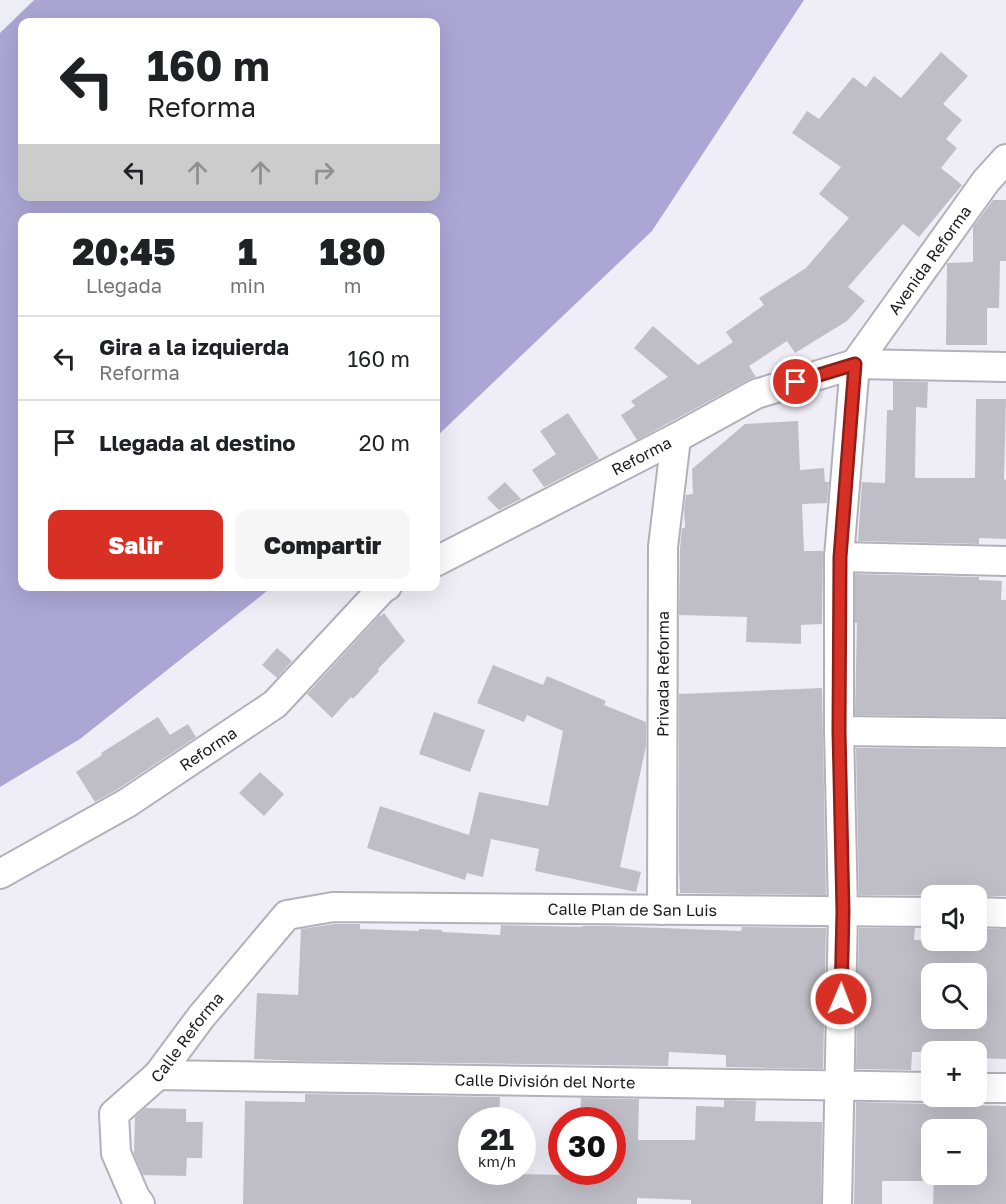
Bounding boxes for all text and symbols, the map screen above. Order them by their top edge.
text: 160 m [147,40,270,90]
icon: left [48,42,126,120]
text: Reforma [147,91,256,123]
icon: left [118,156,151,189]
icon: ahead [181,156,214,189]
icon: ahead [244,156,277,189]
icon: right [307,156,340,189]
street label: Avenida Reforma [884,202,975,318]
text: 20:45 [72,230,176,273]
text: 1 [238,230,257,273]
text: 180 [319,230,386,273]
text: Llegada [86,273,162,297]
text: min [230,273,265,297]
text: m [344,273,361,297]
text: Gira a la izquierda [99,333,289,360]
icon: left [48,342,81,375]
text: 160 m [347,345,410,372]
pin [770,356,821,407]
text: Reforma [99,360,180,384]
icon: arrive [779,365,812,398]
icon: arrive [48,426,81,459]
text: Llegada al destino [99,429,296,456]
text: 20 m [359,429,410,456]
street label: Reforma [608,432,675,480]
button: Salir [48,510,223,579]
button: Compartir [235,510,410,579]
street label: Privada Reforma [652,611,673,737]
street label: Reforma [176,723,240,775]
map controls [921,885,987,1185]
button: sound [921,885,987,951]
street label: Calle Plan de San Luis [548,899,717,920]
button: search [921,963,987,1029]
position arrow [809,967,873,1031]
street label: Calle Reforma [147,988,228,1087]
button: + [921,1041,987,1107]
street label: Calle División del Norte [454,1070,635,1092]
speed limit sign: 30 [548,1107,626,1185]
button: − [921,1119,987,1185]
text: 21 [480,1121,514,1157]
text: km/h [478,1152,516,1170]

